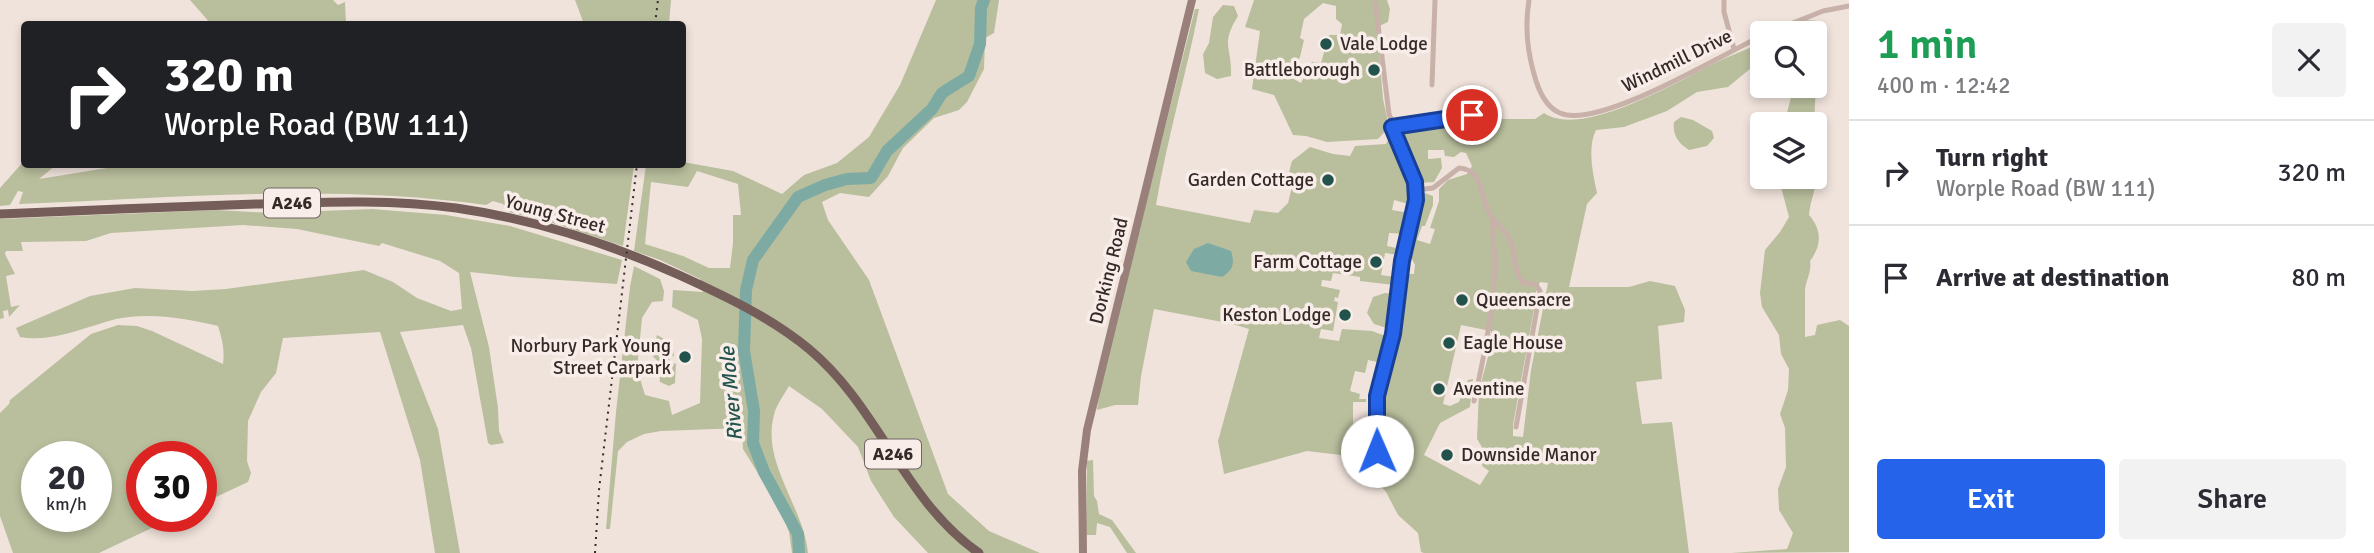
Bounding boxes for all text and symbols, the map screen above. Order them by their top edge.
text: 1 min [1877,19,1978,70]
map controls [1750,21,1827,189]
button: search [1750,21,1827,98]
button: close [2272,23,2346,97]
street label: Windmill Drive [1618,24,1736,98]
place label: Vale Lodge [1340,32,1428,56]
marker: Vale Lodge [1318,36,1334,52]
text: 320 m [164,45,294,105]
icon: right [49,49,140,140]
place label: Battleborough [1244,58,1360,82]
marker: Battleborough [1366,62,1382,78]
text: 400 m · 12:42 [1877,71,2011,100]
pin [1442,85,1502,145]
icon: arrive [1453,96,1491,134]
text: Worple Road (BW 111) [164,105,469,144]
button: layers [1750,112,1827,189]
text: Turn right [1936,142,2048,174]
icon: right [1877,154,1915,192]
text: 320 m [2277,157,2346,189]
place label: Garden Cottage [1188,168,1314,192]
marker: Garden Cottage [1320,172,1336,188]
text: Worple Road (BW 111) [1936,174,2155,203]
road number: A246 [264,188,320,218]
street label: Young Street [502,189,608,239]
street label: Dorking Road [1084,215,1134,327]
place label: Farm Cottage [1253,250,1362,274]
marker: Farm Cottage [1368,254,1384,270]
icon: arrive [1877,259,1915,297]
text: Arrive at destination [1936,262,2169,294]
text: 80 m [2291,262,2346,294]
place label: Queensacre [1476,288,1571,312]
marker: Queensacre [1454,292,1470,308]
place label: Keston Lodge [1222,303,1331,327]
marker: Keston Lodge [1337,307,1353,323]
place label: Eagle House [1463,331,1563,355]
place label: Norbury Park Young Street Carpark [510,334,671,380]
marker: Eagle House [1441,335,1457,351]
water label: River Mole [714,344,748,442]
marker: Norbury Park Young Street Carpark [677,349,693,365]
place label: Aventine [1453,377,1524,401]
marker: Aventine [1431,381,1447,397]
position arrow [1340,414,1414,488]
road number: A246 [865,440,921,468]
speed limit sign: 30 [126,441,217,532]
place label: Downside Manor [1461,443,1597,467]
marker: Downside Manor [1439,447,1455,463]
text: 20 [48,456,85,499]
button: Exit [1877,459,2105,539]
button: Share [2119,459,2346,539]
text: km/h [46,493,87,515]

